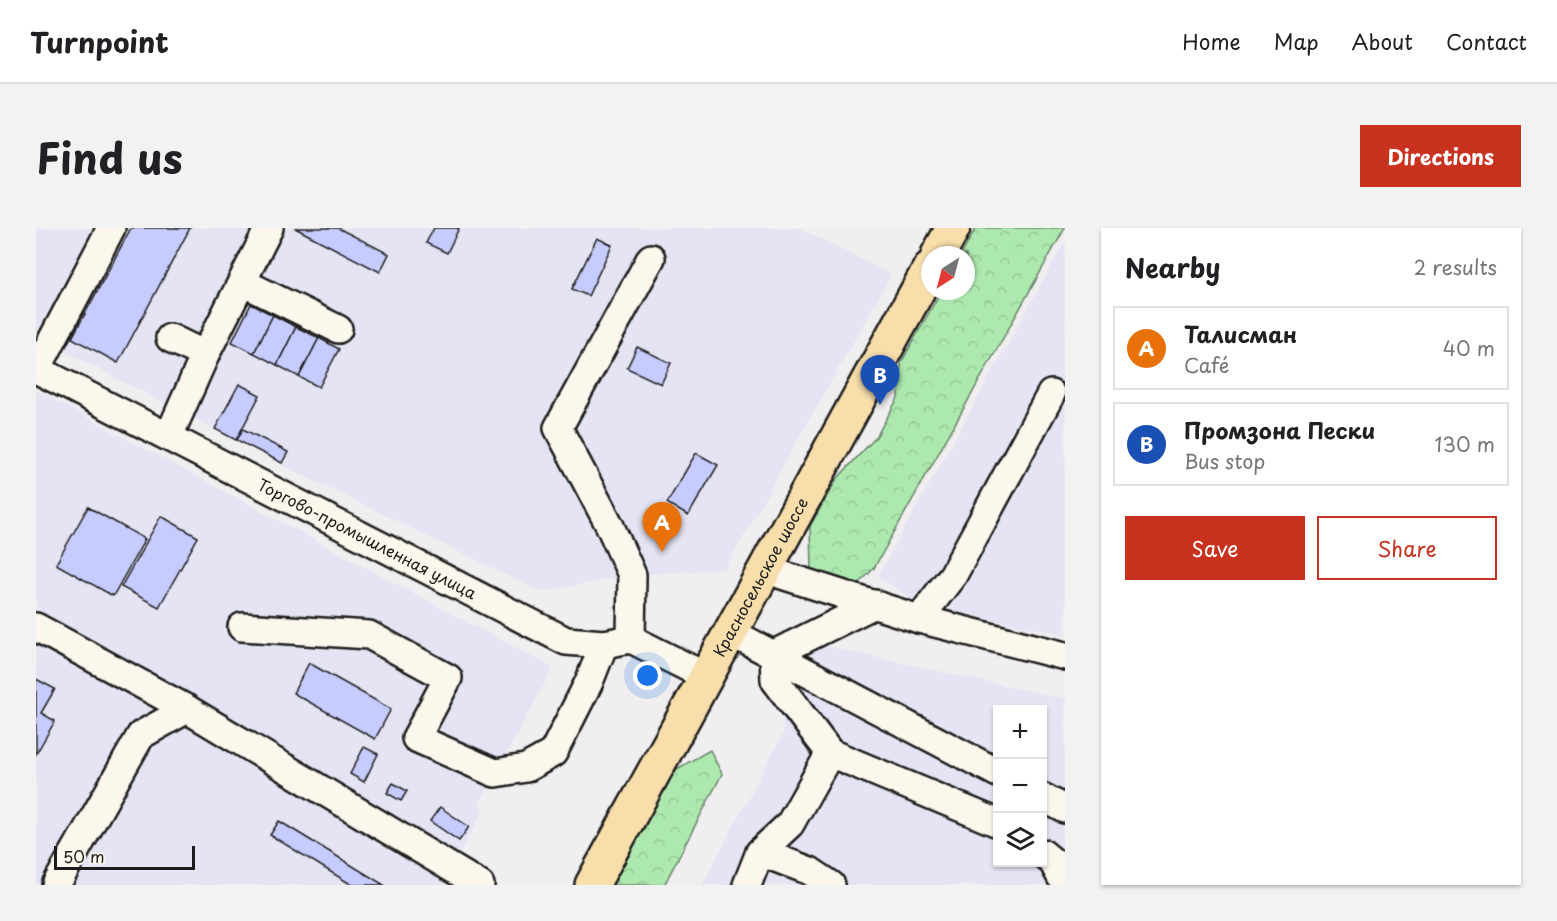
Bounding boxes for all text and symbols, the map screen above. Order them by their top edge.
text: Turnpoint [30,20,169,63]
text: Home [1182,25,1241,57]
text: Map [1274,25,1319,57]
text: About [1352,25,1413,57]
text: Contact [1446,25,1527,57]
text: Find us [36,125,183,188]
button: Directions [1360,125,1521,187]
north arrow [921,246,975,300]
text: Nearby [1125,248,1220,287]
text: 2 results [1414,252,1497,282]
text: Талисман [1184,317,1297,350]
text: A [1139,333,1154,363]
text: 40 m [1443,333,1495,363]
text: Café [1184,350,1229,380]
pin: B [860,356,900,405]
text: Промзона Пески [1184,413,1375,446]
text: B [1140,429,1153,459]
text: 130 m [1435,429,1495,459]
text: Bus stop [1184,446,1265,476]
street label: Торгово-промышленная улица [254,472,481,604]
street label: Красносельское шоссе [706,493,813,661]
pin: A [642,502,682,552]
button: Save [1125,516,1305,580]
button: Share [1317,516,1497,580]
your location [633,661,662,690]
map controls [993,705,1047,867]
button: + [993,705,1047,759]
button: − [993,759,1047,813]
button: layers [993,813,1047,867]
scale bar [54,843,195,870]
text: 50 m [63,844,104,868]

